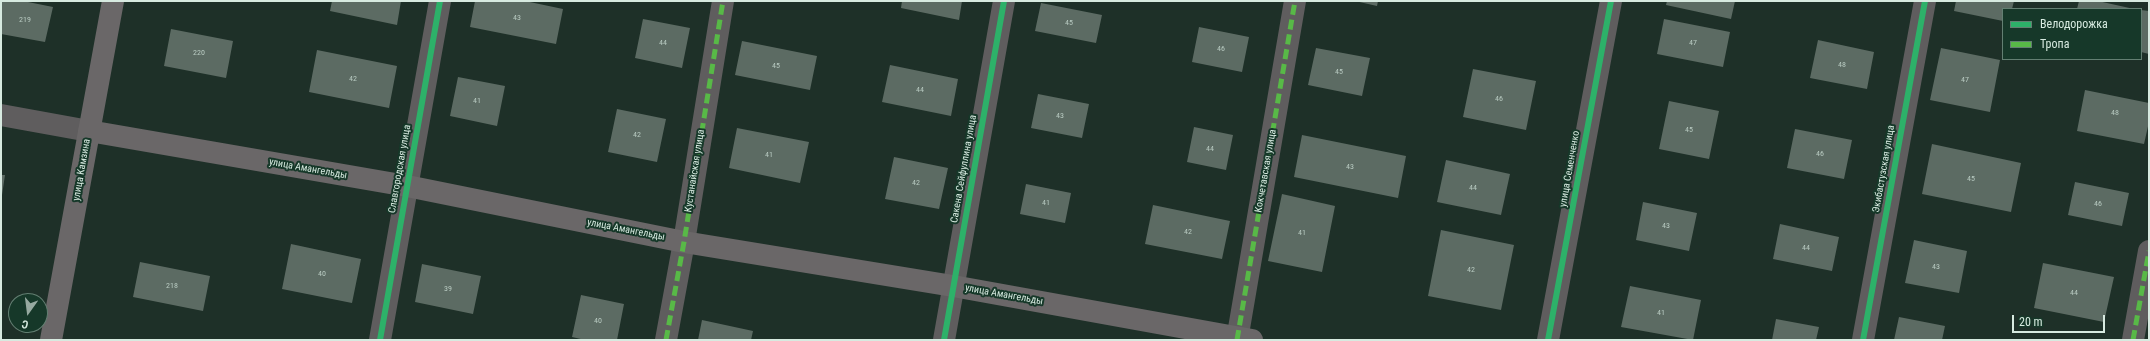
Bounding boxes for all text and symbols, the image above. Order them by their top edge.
legend [2002,8,2142,60]
house number: 43 [513,13,521,23]
house number: 219 [19,15,31,25]
text: Велодорожка [2040,17,2108,31]
house number: 45 [1065,18,1073,28]
text: Тропа [2040,37,2069,51]
house number: 44 [659,38,667,48]
house number: 47 [1689,38,1697,48]
house number: 46 [1217,44,1225,54]
house number: 220 [193,48,205,58]
house number: 48 [1838,60,1846,70]
house number: 45 [772,61,780,71]
house number: 45 [1335,67,1343,77]
house number: 42 [349,74,357,84]
house number: 47 [1961,75,1969,85]
house number: 44 [916,85,924,95]
house number: 46 [1495,94,1503,104]
house number: 41 [473,96,481,106]
house number: 48 [2111,108,2119,118]
house number: 43 [1056,111,1064,121]
street label: Сакена Сейфуллина улица [949,114,979,224]
street label: Славгородская улица [386,124,414,214]
street label: Экибастузская улица [1870,124,1898,214]
house number: 45 [1685,125,1693,135]
street label: Кокчетавская улица [1253,128,1279,214]
street label: Кустанайская улица [683,129,707,213]
house number: 42 [633,130,641,140]
street label: улица Семенченко [1557,130,1583,208]
street label: улица Камзина [71,138,93,202]
house number: 44 [1206,144,1214,154]
house number: 46 [1816,149,1824,159]
house number: 41 [765,150,773,160]
street label: улица Амангельды [268,156,348,182]
house number: 43 [1346,162,1354,172]
house number: 45 [1967,174,1975,184]
house number: 42 [912,178,920,188]
house number: 44 [1469,183,1477,193]
house number: 41 [1042,198,1050,208]
house number: 46 [2094,199,2102,209]
street label: улица Амангельды [586,217,666,243]
house number: 43 [1662,221,1670,231]
house number: 42 [1184,227,1192,237]
house number: 41 [1298,228,1306,238]
house number: 44 [1802,243,1810,253]
house number: 43 [1932,262,1940,272]
house number: 42 [1467,265,1475,275]
house number: 40 [318,269,326,279]
house number: 218 [166,281,178,291]
street label: улица Амангельды [964,282,1044,308]
house number: 39 [444,284,452,294]
house number: 44 [2070,288,2078,298]
north arrow [8,293,48,333]
scale bar [2014,307,2107,333]
house number: 41 [1657,308,1665,318]
text: 20 m [2019,315,2043,329]
house number: 40 [594,316,602,326]
text: С [21,317,30,331]

